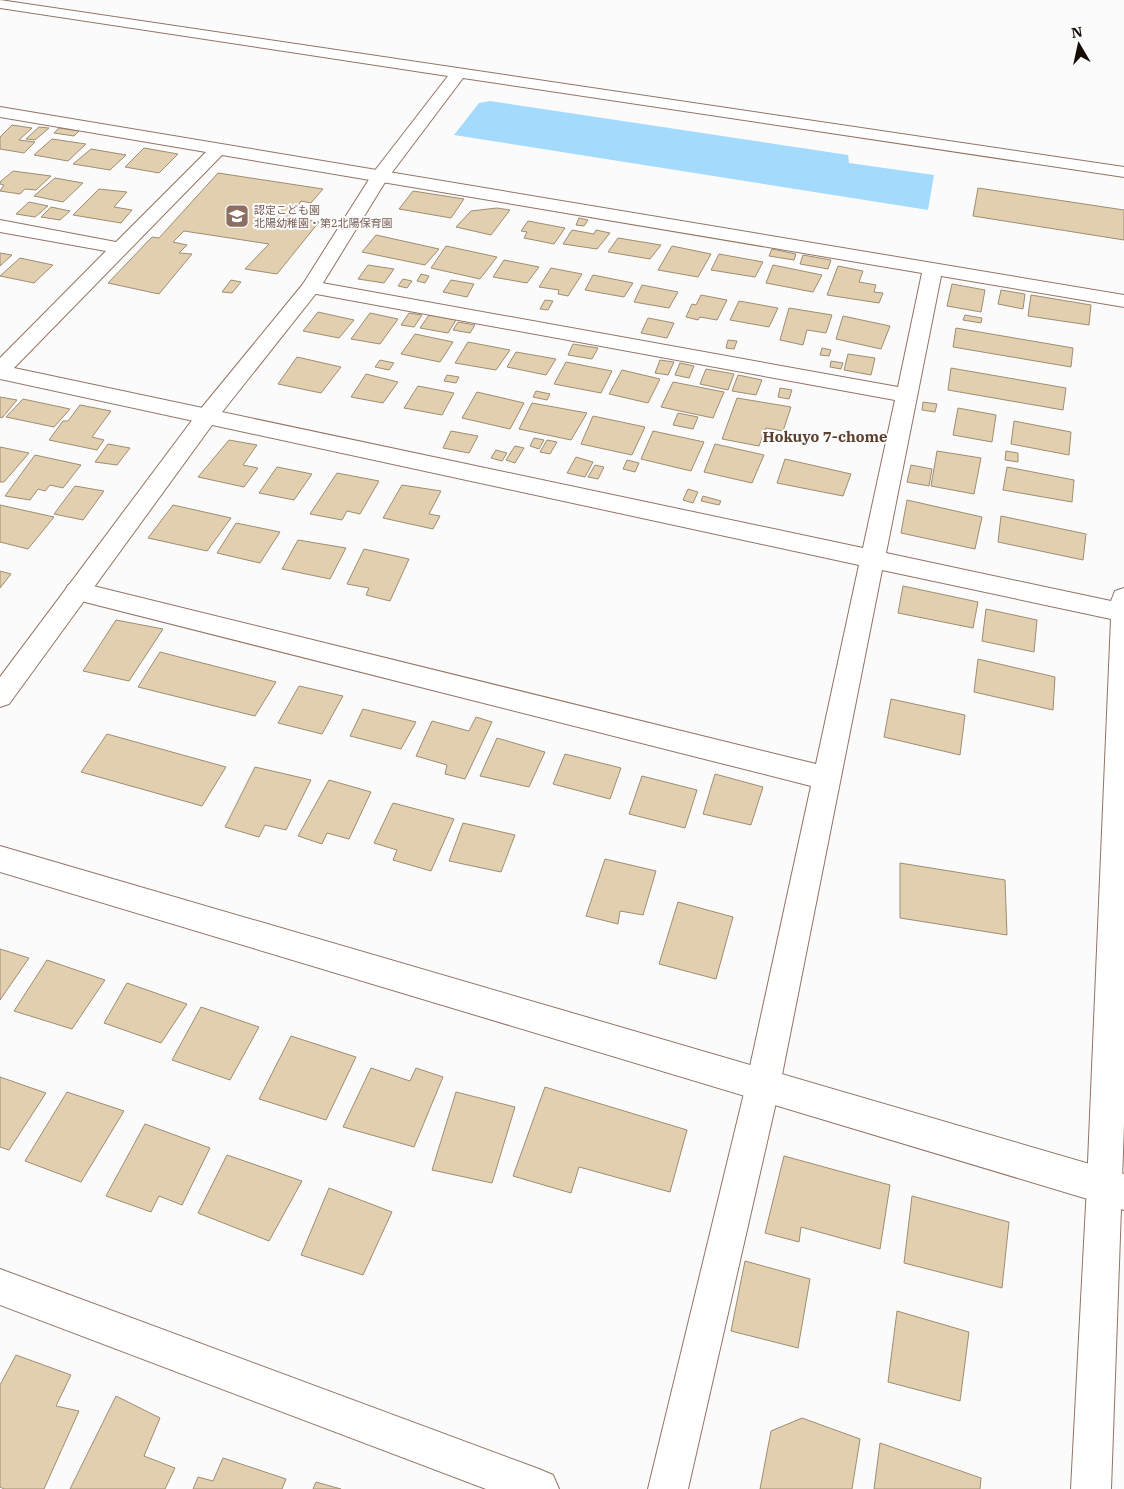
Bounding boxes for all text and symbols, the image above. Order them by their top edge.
north arrow [1054,20,1104,70]
text: N [1070,22,1084,42]
school or university icon: 認定こども園 北陽幼稚園・第2北陽保育園 [224,203,250,229]
place label: 認定こども園 北陽幼稚園・第2北陽保育園 [254,203,393,230]
district label: Hokuyo 7-chome [762,427,888,446]

